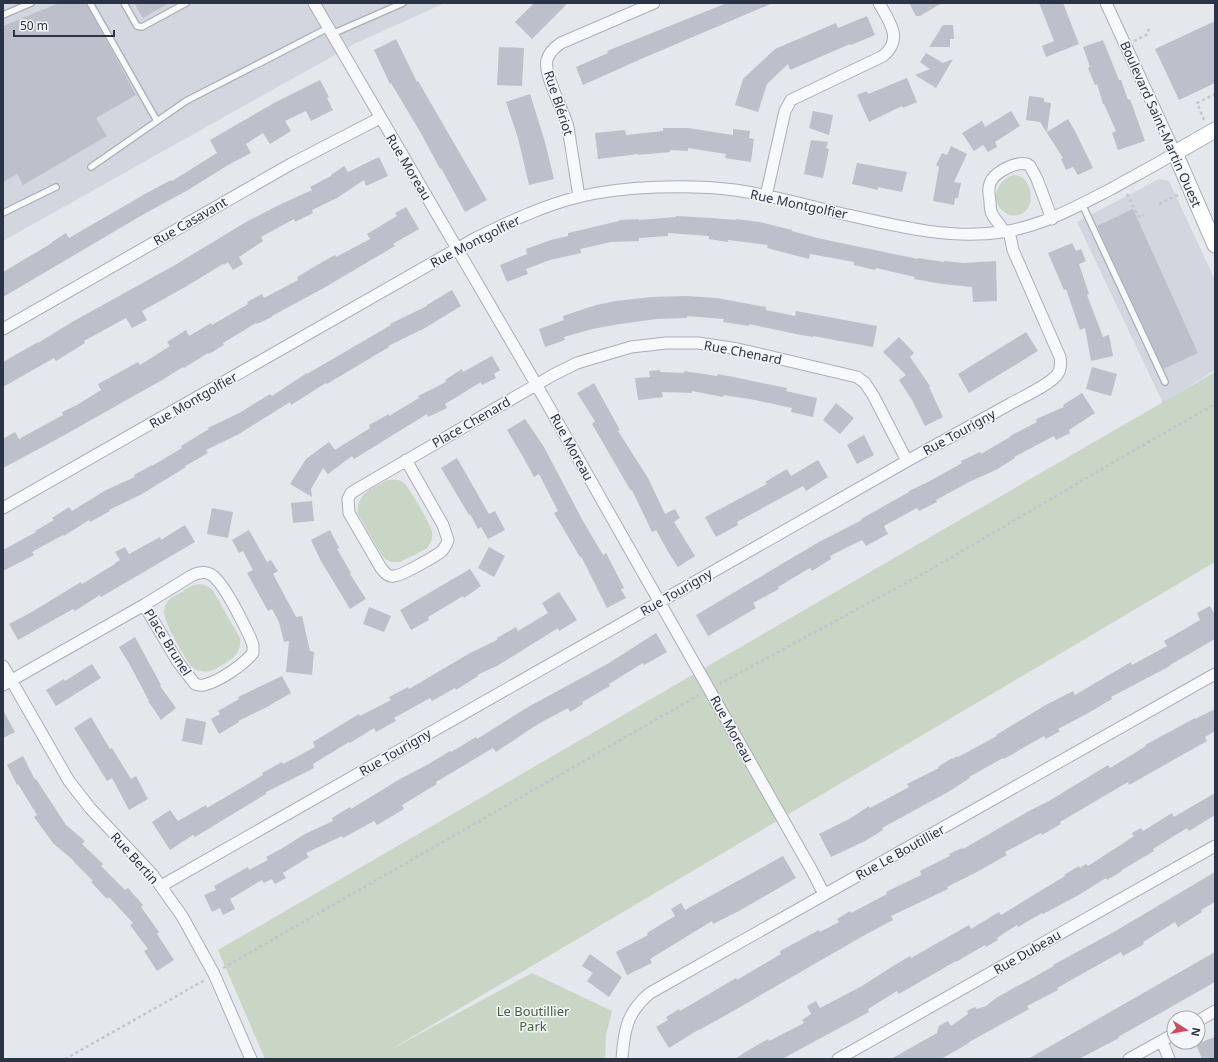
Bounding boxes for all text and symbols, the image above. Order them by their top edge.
scale bar [14,12,114,38]
text: 50 m [20,17,48,34]
street label: Boulevard Saint-Martin Ouest [1116,38,1206,210]
street label: Rue Blériot [540,68,578,138]
street label: Rue Moreau [382,131,436,203]
street label: Rue Montgolfier [749,185,850,223]
street label: Rue Casavant [150,192,230,249]
street label: Rue Montgolfier [427,210,524,271]
street label: Rue Chenard [703,336,783,368]
street label: Rue Montgolfier [146,367,241,433]
street label: Place Chenard [429,392,513,452]
street label: Rue Tourigny [919,404,999,459]
street label: Rue Moreau [546,410,598,484]
street label: Rue Tourigny [637,564,716,620]
street label: Place Brunel [140,605,196,679]
street label: Rue Moreau [706,692,758,766]
street label: Rue Tourigny [356,724,435,780]
street label: Rue Le Boutillier [852,820,948,884]
street label: Rue Bertin [107,828,163,888]
street label: Rue Dubeau [990,925,1064,979]
park label: Le Boutillier Park [497,1002,570,1035]
north arrow [1166,1010,1206,1050]
text: N [1188,1026,1205,1038]

